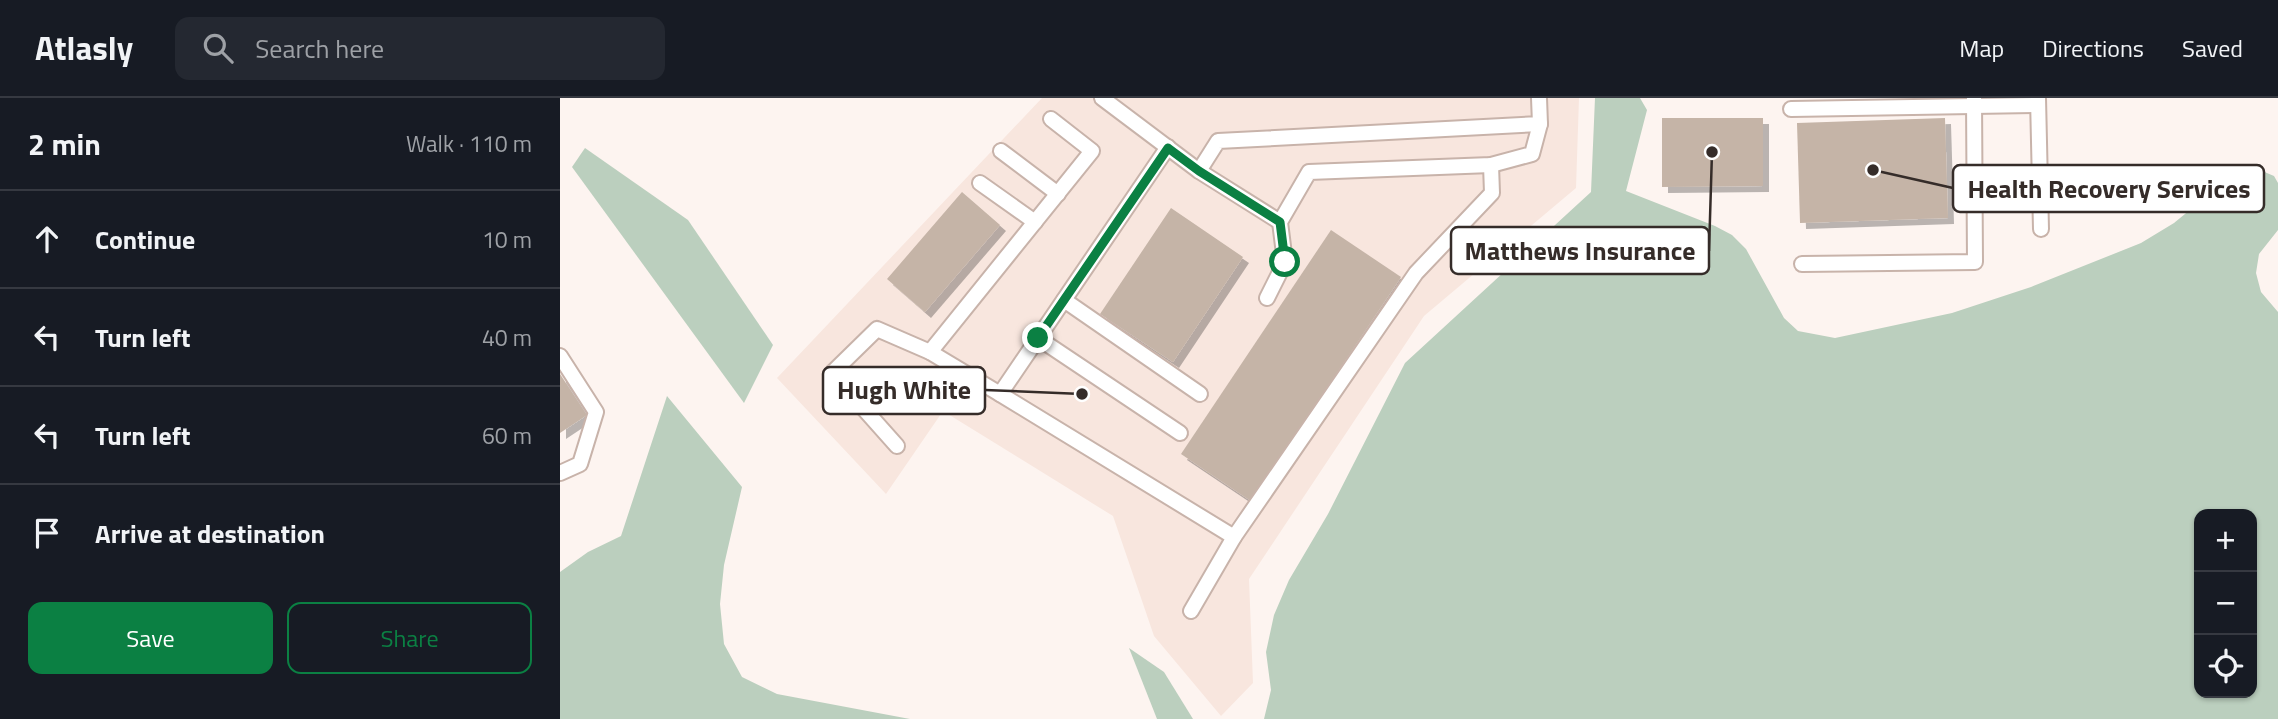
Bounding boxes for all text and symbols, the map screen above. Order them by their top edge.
search box [175,17,665,80]
text: Atlasly [35,23,133,73]
icon: search [199,29,237,67]
text: Search here [255,29,384,68]
text: Map [1959,30,2004,66]
text: Directions [2042,30,2144,66]
text: Saved [2182,30,2243,66]
text: 2 min [28,121,101,167]
text: Walk · 110 m [406,126,532,161]
callout: Health Recovery Services [1953,165,2264,212]
text: Health Recovery Services [1967,169,2251,208]
icon: ahead [28,220,66,258]
text: Continue [95,220,195,259]
text: 10 m [482,222,532,257]
callout: Matthews Insurance [1451,227,1709,274]
text: Matthews Insurance [1465,231,1695,270]
route start [1269,246,1300,277]
icon: left [28,318,66,356]
text: Turn left [95,318,190,357]
text: 40 m [482,320,532,355]
route end [1022,322,1053,353]
callout: Hugh White [823,367,985,414]
text: Hugh White [837,370,971,409]
icon: left [28,416,66,454]
text: Turn left [95,416,190,455]
text: 60 m [482,418,532,453]
map controls [2194,509,2257,698]
button: + [2194,509,2257,572]
icon: arrive [28,514,66,552]
text: Arrive at destination [95,514,325,553]
button: − [2194,572,2257,635]
button: Save [28,602,273,674]
button: Share [287,602,532,674]
button: locate [2194,635,2257,698]

